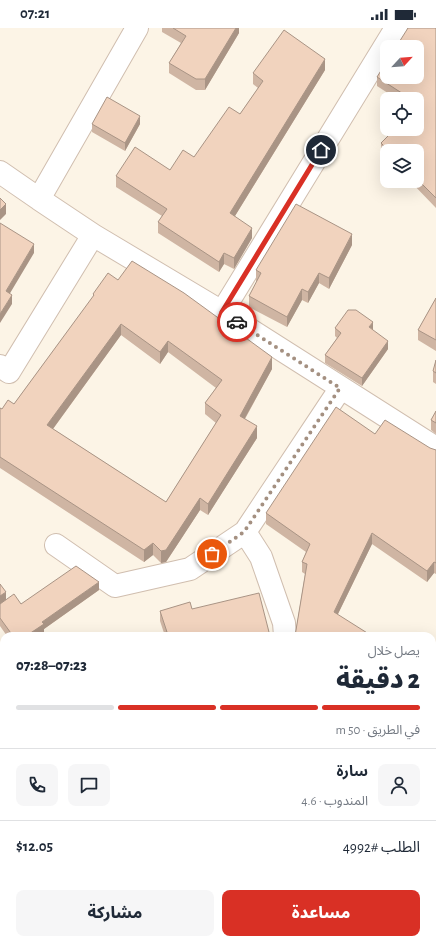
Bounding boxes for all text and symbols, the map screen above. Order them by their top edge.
text: 07:21 [20,6,50,21]
north arrow [380,40,424,84]
map controls [380,40,424,188]
button: locate [380,92,424,136]
pin [304,133,338,167]
icon: home [310,139,332,161]
button: layers [380,144,424,188]
courier [217,302,257,342]
icon: car [226,311,248,333]
pin [195,537,229,571]
icon: bag [201,543,223,565]
text: يصل خلال [368,645,420,658]
text: 07:23–07:28 [16,658,87,673]
text: 2 دقيقة [336,667,420,693]
text: في الطريق · 50 m [335,724,420,737]
button: phone [16,764,58,806]
button: chat [68,764,110,806]
text: سارة [336,764,368,779]
button: person [378,764,420,806]
text: المندوب · 4.6 [301,795,368,808]
text: $12.05 [16,839,53,854]
text: الطلب #4992 [343,840,420,855]
button: مشاركة [16,890,214,936]
button: مساعدة [222,890,420,936]

